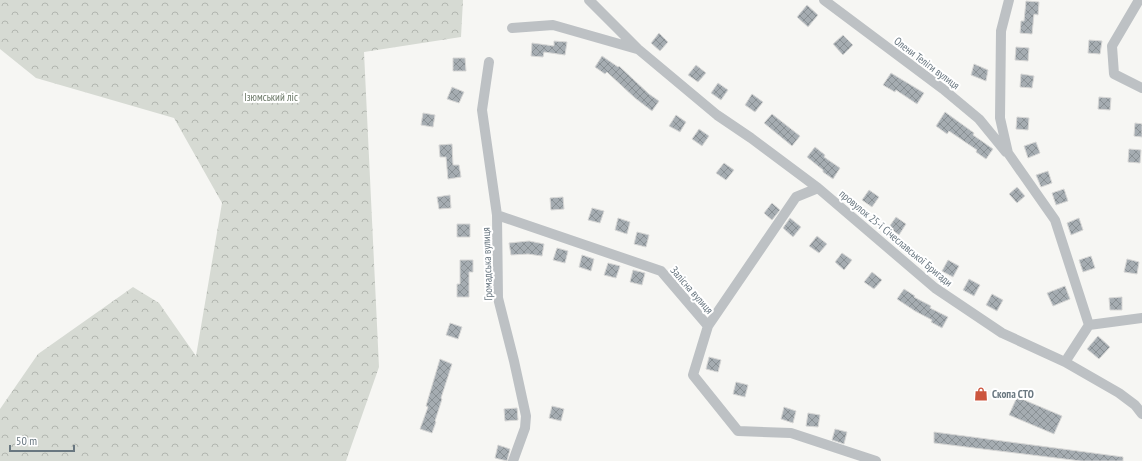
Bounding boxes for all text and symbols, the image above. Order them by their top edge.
street label: Олени Теліги вулиця [891,34,963,92]
park label: Ізюмський ліс [244,90,298,104]
street label: провулок 25-ї Січеславської Бригади [837,186,956,290]
street label: Громадська вулиця [479,227,495,301]
street label: Залісна вулиця [668,263,716,317]
shop icon: Скопа СТО [973,386,989,402]
place label: Скопа СТО [992,387,1034,401]
scale bar [10,427,74,453]
text: 50 m [16,433,37,448]

